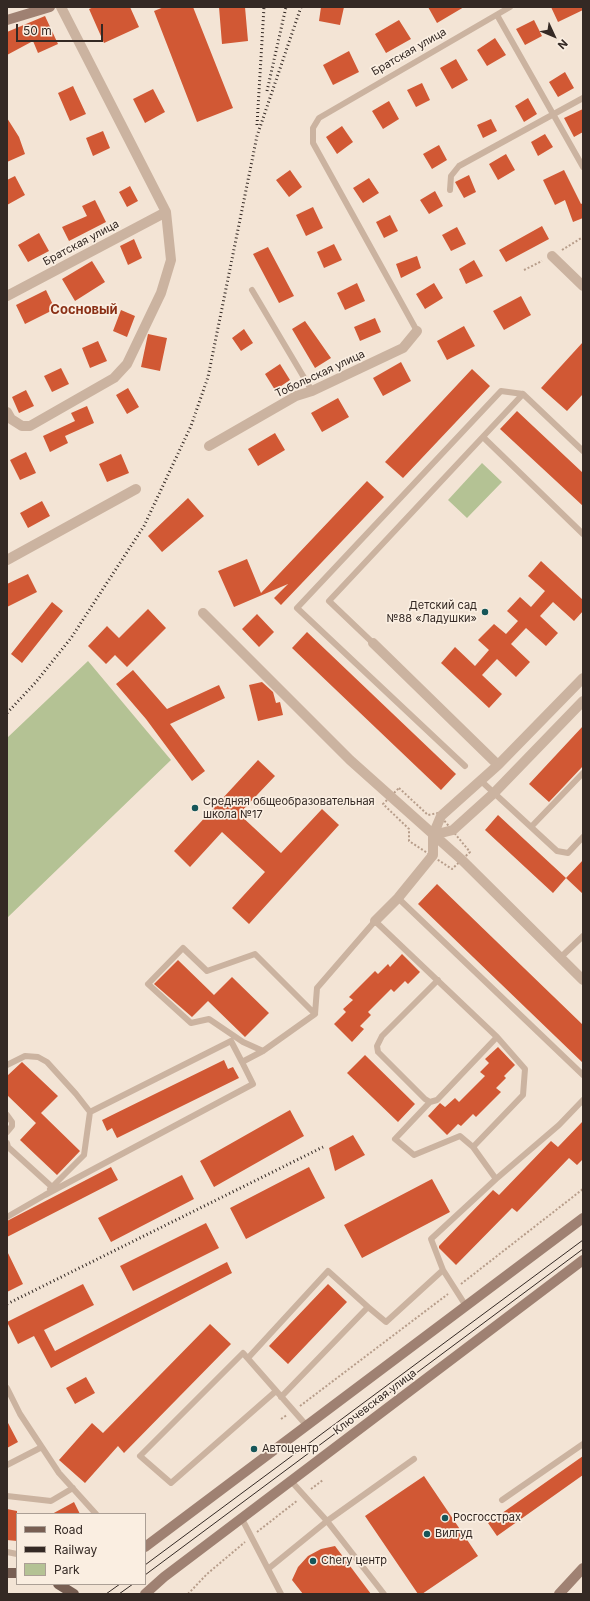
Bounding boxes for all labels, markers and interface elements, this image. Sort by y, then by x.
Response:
scale bar [18,16,105,42]
north arrow [534,16,574,56]
text: 50 m [23,23,52,38]
street label: Братская улица [369,25,449,79]
text: N [555,36,571,52]
street label: Братская улица [41,217,121,269]
district label: Сосновый [50,302,118,318]
street label: Тобольская улица [273,347,367,401]
place label: Детский сад №88 «Ладушки» [386,599,477,625]
marker: Детский сад №88 «Ладушки» [480,607,490,617]
place label: Средняя общеобразовательная школа №17 [203,795,375,821]
marker: Средняя общеобразовательная школа №17 [190,803,200,813]
street label: Ключевская улица [331,1366,419,1438]
place label: Автоцентр [262,1442,319,1456]
marker: Автоцентр [249,1444,259,1454]
place label: Росгосстрах [453,1511,521,1525]
legend [16,1513,146,1585]
marker: Росгосстрах [440,1513,450,1523]
text: Road [54,1522,83,1537]
place label: Вилгуд [435,1527,473,1541]
marker: Вилгуд [422,1529,432,1539]
text: Railway [54,1542,97,1557]
place label: Chery центр [321,1554,387,1568]
marker: Chery центр [308,1556,318,1566]
text: Park [54,1562,80,1577]

